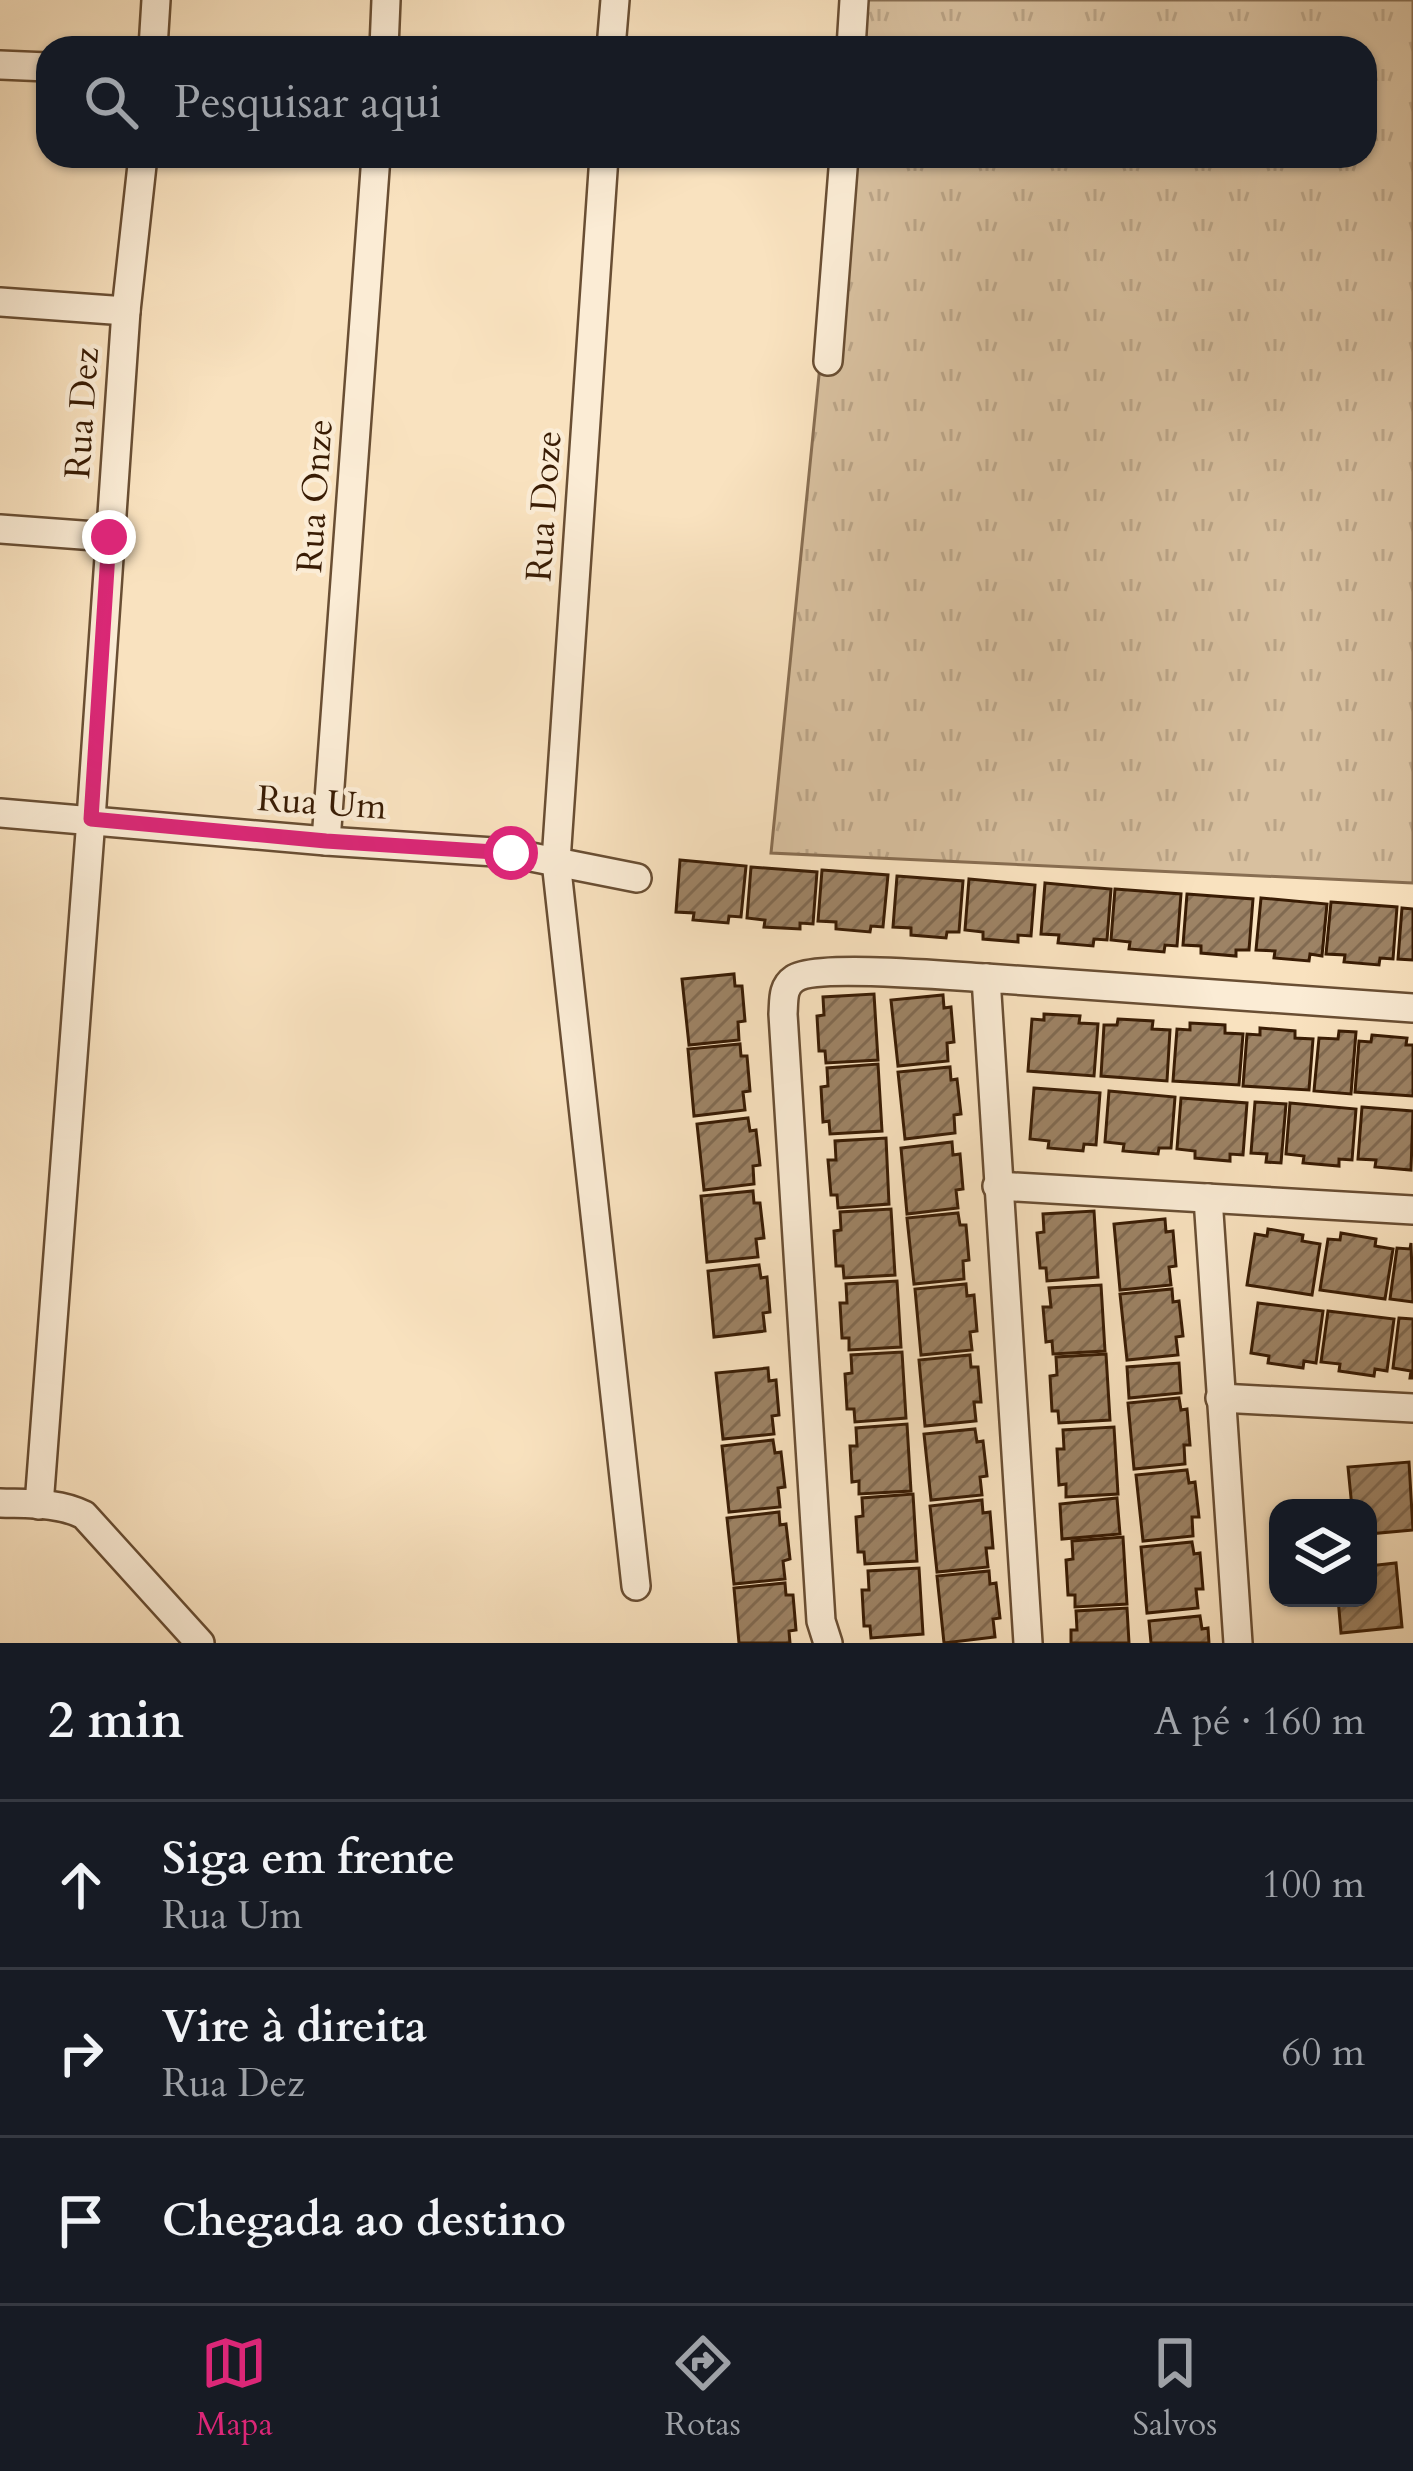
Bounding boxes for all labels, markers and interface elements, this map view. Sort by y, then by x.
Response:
search box [36,36,1377,168]
icon: search [78,69,144,135]
text: Pesquisar aqui [174,72,441,133]
street label: Rua Dez [53,346,111,480]
street label: Rua Onze [285,418,345,574]
street label: Rua Doze [514,429,574,583]
route end [82,510,136,564]
street label: Rua Um [256,774,389,832]
route start [484,826,538,880]
map controls [1269,1499,1377,1607]
button: layers [1269,1499,1377,1607]
text: 2 min [48,1686,184,1756]
text: A pé · 160 m [1154,1695,1365,1748]
text: Siga em frente [162,1828,455,1889]
icon: ahead [48,1852,114,1918]
text: 100 m [1262,1858,1365,1911]
text: Rua Um [162,1889,303,1942]
text: Vire à direita [162,1996,427,2057]
icon: right [48,2020,114,2086]
text: 60 m [1282,2026,1365,2079]
text: Rua Dez [162,2057,305,2110]
icon: arrive [48,2188,114,2254]
text: Chegada ao destino [162,2190,566,2251]
tab: Mapa [196,2330,273,2447]
tab: Rotas [664,2330,741,2447]
tab: Salvos [1132,2330,1217,2447]

